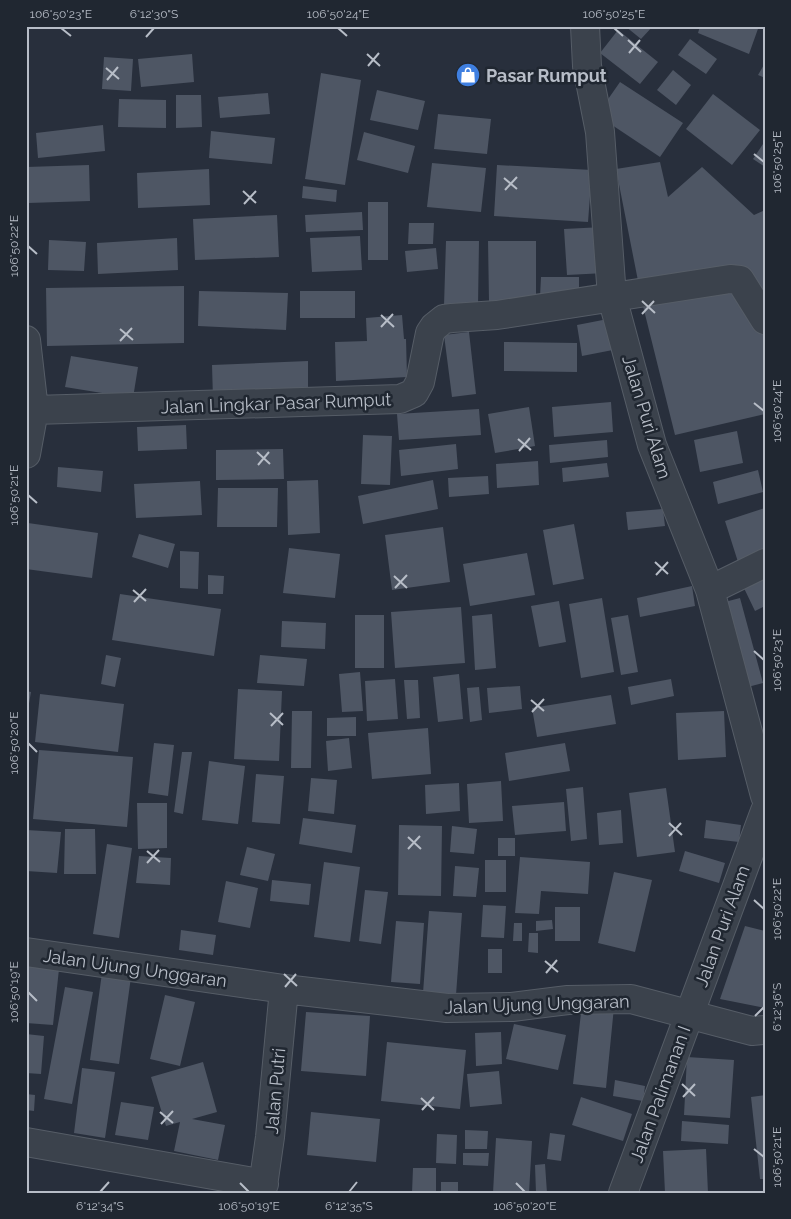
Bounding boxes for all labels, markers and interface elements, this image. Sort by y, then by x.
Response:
text: 106°50'23"E [30,7,92,21]
text: 6°12'30"S [130,7,178,21]
text: 106°50'24"E [307,7,369,21]
text: 106°50'25"E [583,7,645,21]
shop icon: Pasar Rumput [455,62,481,88]
place label: Pasar Rumput [486,65,607,86]
text: 106°50'25"E [770,131,784,193]
text: 106°50'22"E [7,215,21,277]
street label: Jalan Puri Alam [618,353,676,481]
text: 106°50'24"E [770,380,784,442]
street label: Jalan Lingkar Pasar Rumput [160,388,392,418]
text: 106°50'21"E [7,465,21,525]
text: 106°50'23"E [770,629,784,691]
text: 106°50'20"E [7,711,21,775]
street label: Jalan Puri Alam [690,862,754,990]
text: 106°50'22"E [770,878,784,940]
street label: Jalan Ujung Unggaran [42,945,228,991]
text: 106°50'19"E [7,961,21,1023]
text: 6°12'36"S [770,983,784,1031]
street label: Jalan Ujung Unggaran [444,990,630,1018]
street label: Jalan Palimanan I [625,1023,695,1165]
street label: Jalan Putri [261,1047,289,1135]
text: 106°50'21"E [770,1127,784,1187]
text: 6°12'34"S [76,1199,124,1213]
text: 106°50'19"E [218,1199,280,1213]
text: 6°12'35"S [325,1199,373,1213]
text: 106°50'20"E [493,1199,557,1213]

